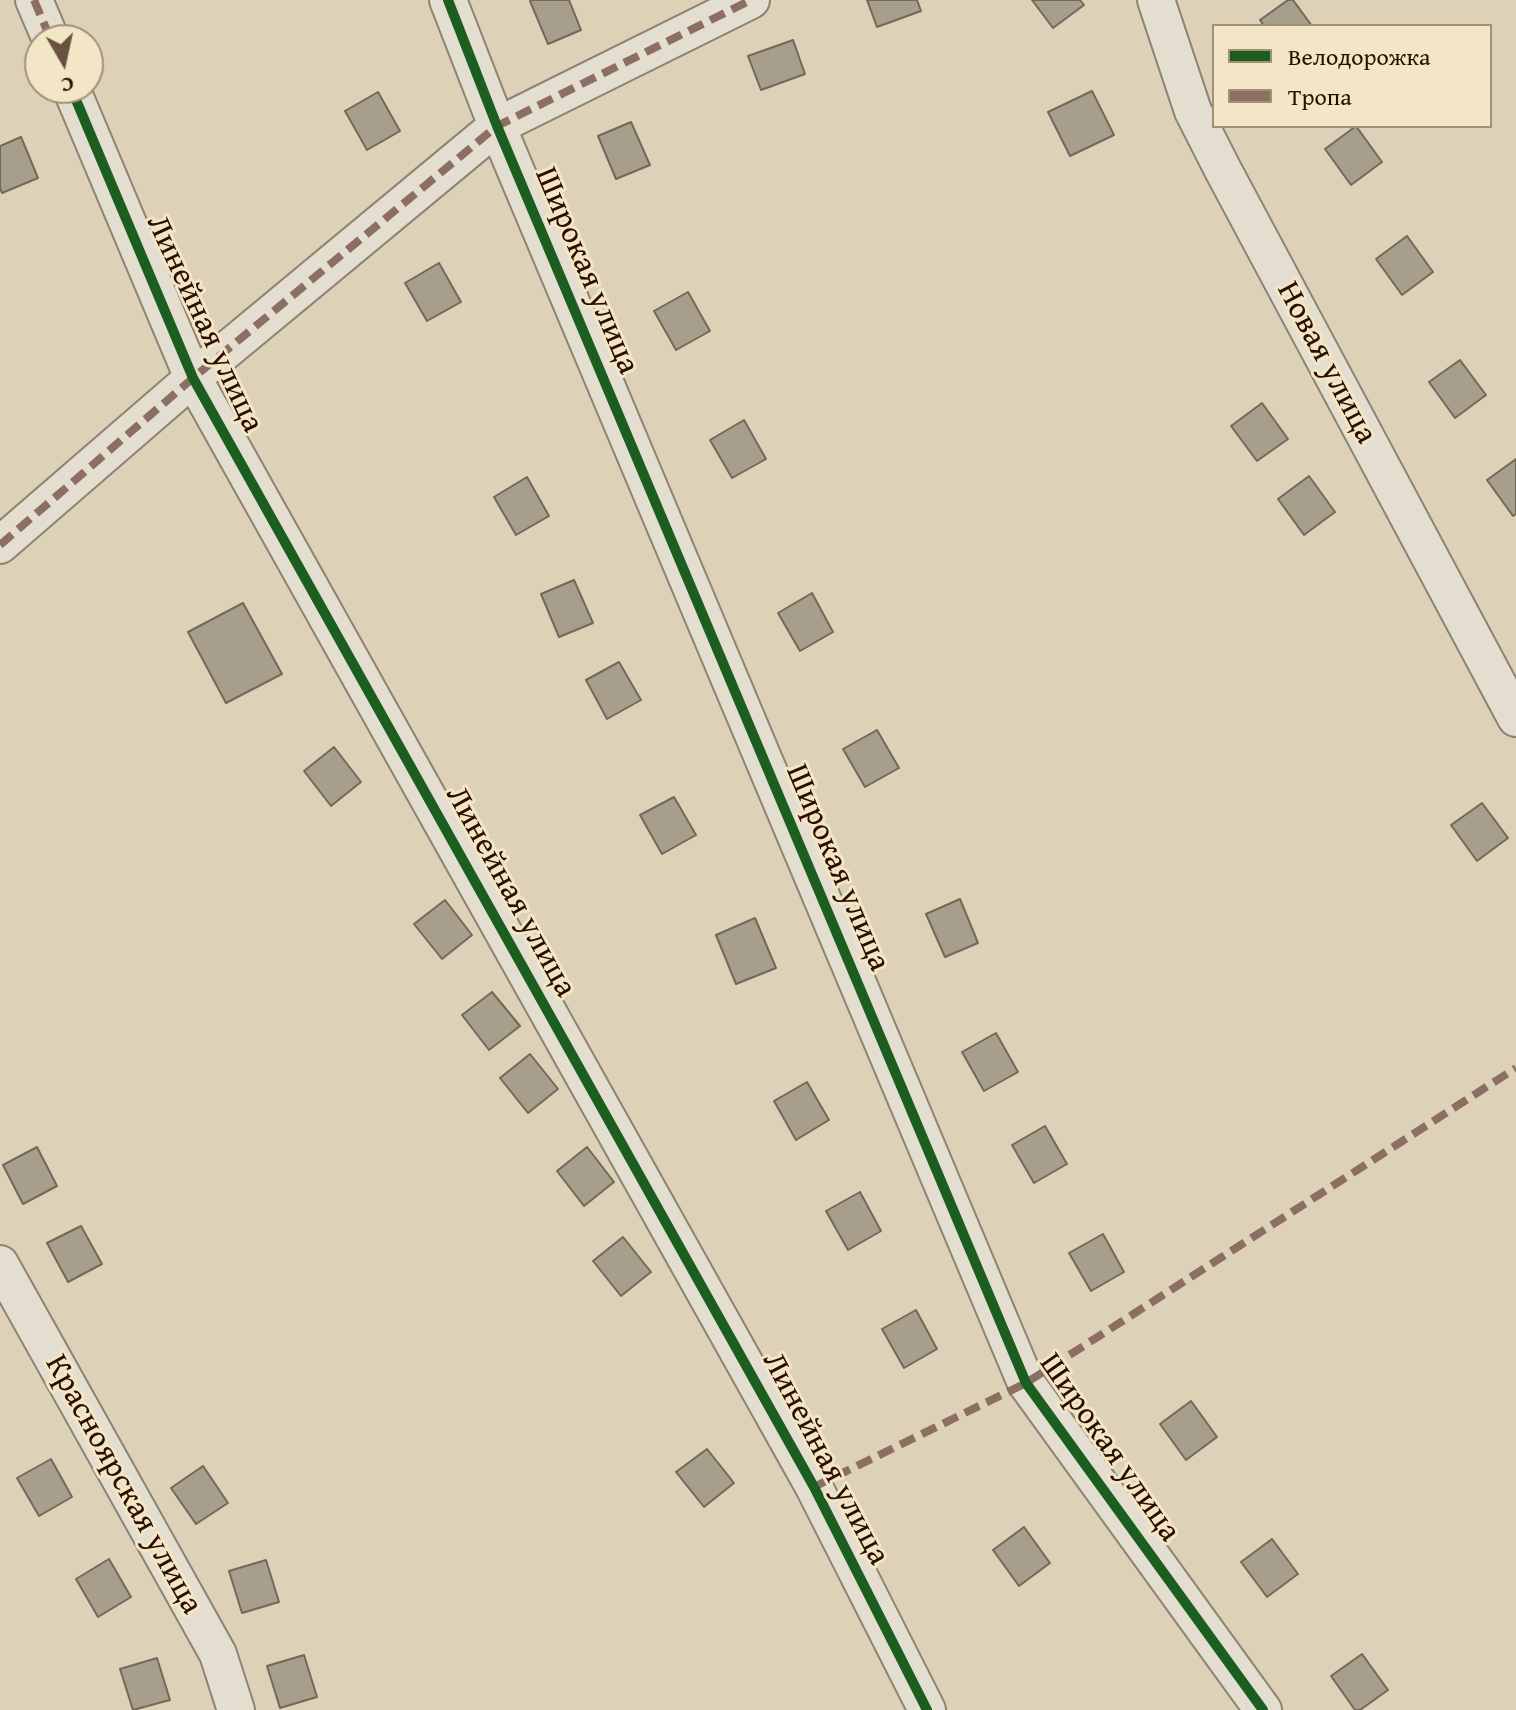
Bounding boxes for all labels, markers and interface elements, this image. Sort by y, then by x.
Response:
north arrow [24,24,104,104]
legend [1212,24,1492,128]
text: Велодорожка [1288,39,1430,74]
text: С [59,69,76,103]
text: Тропа [1288,79,1352,114]
street label: Широкая улица [525,162,647,380]
street label: Линейная улица [137,209,271,439]
street label: Новая улица [1267,275,1385,451]
street label: Широкая улица [776,759,898,977]
street label: Линейная улица [436,780,584,1004]
street label: Линейная улица [753,1346,897,1572]
street label: Широкая улица [1030,1346,1188,1550]
street label: Красноярская улица [36,1349,210,1621]

